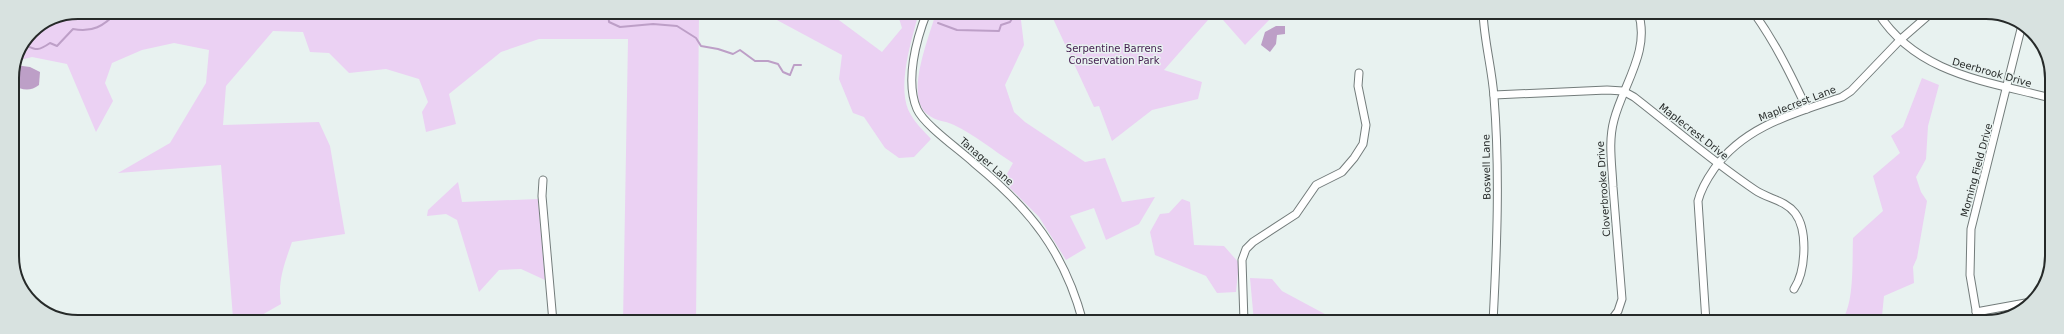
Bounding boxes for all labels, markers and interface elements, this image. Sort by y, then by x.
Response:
park label: Serpentine Barrens Conservation Park [1066,43,1162,66]
street label: Deerbrook Drive [1951,56,2033,89]
street label: Maplecrest Lane [1757,84,1837,123]
street label: Maplecrest Drive [1657,101,1730,162]
street label: Morning Field Drive [1959,122,1994,218]
street label: Boswell Lane [1480,134,1493,200]
street label: Tanager Lane [957,135,1016,188]
street label: Cloverbrooke Drive [1595,141,1612,237]

